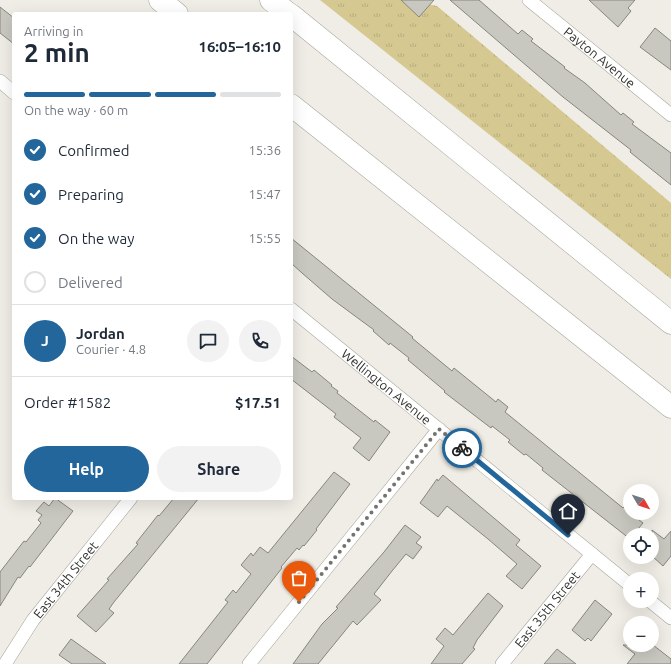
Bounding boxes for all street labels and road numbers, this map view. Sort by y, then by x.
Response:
street label: Payton Avenue [561,24,638,90]
street label: Wellington Avenue [339,346,434,427]
street label: East 34th Street [30,538,100,621]
street label: East 35th Street [512,568,582,650]

